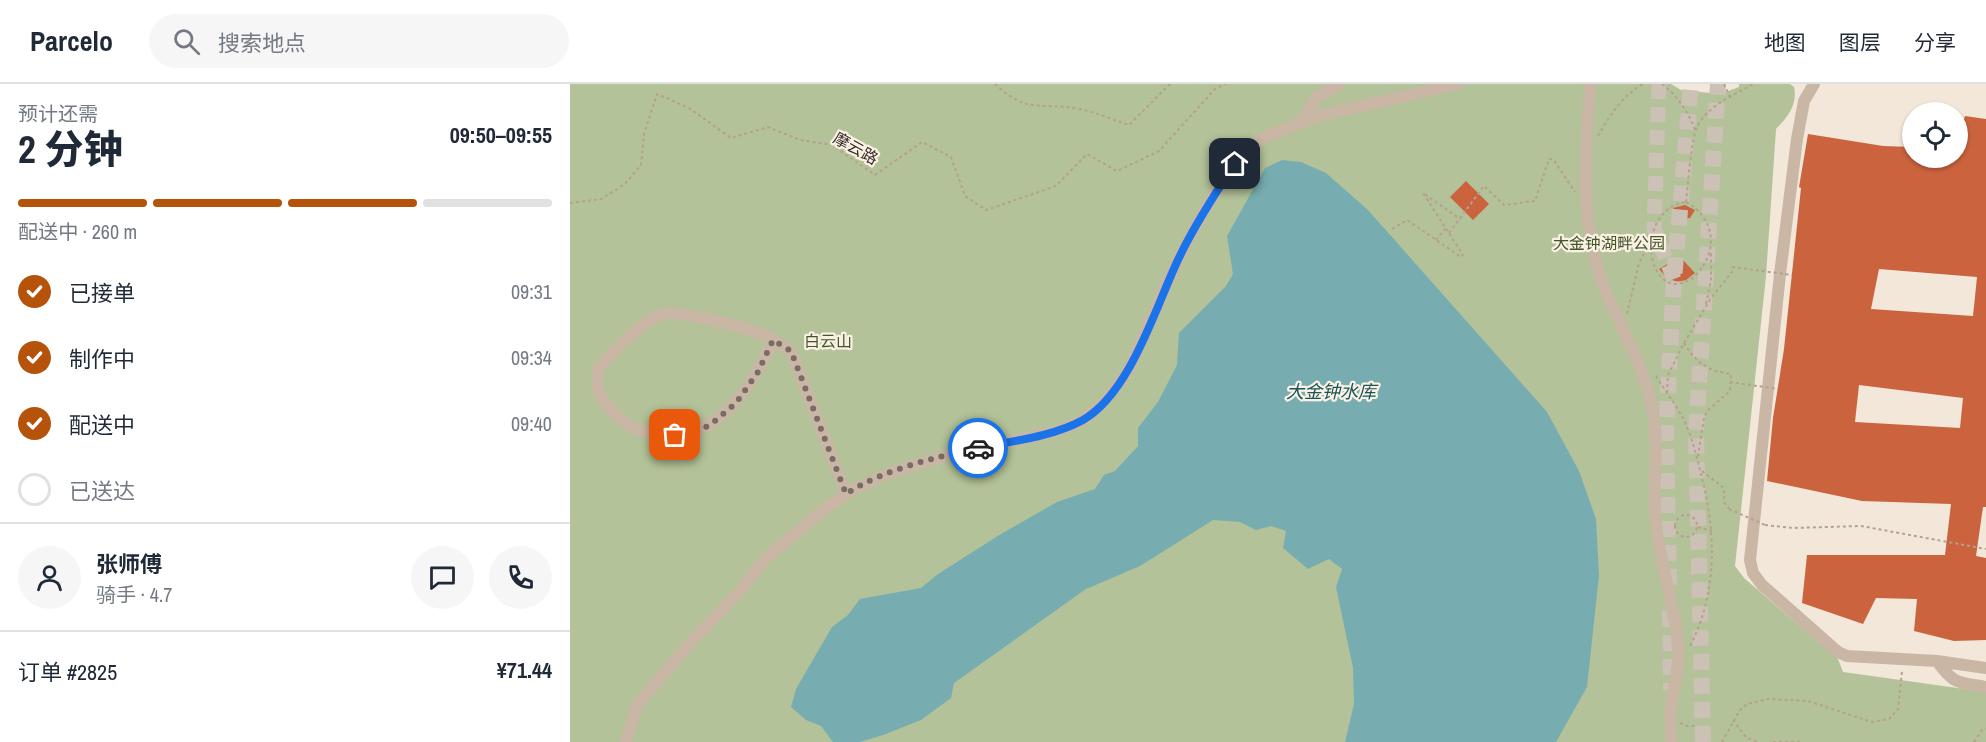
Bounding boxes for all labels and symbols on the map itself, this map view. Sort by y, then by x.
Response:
street label: 摩云路 [830,127,882,169]
pin [1209,138,1260,189]
park label: 大金钟湖畔公园 [1553,232,1665,254]
park label: 白云山 [804,330,852,352]
water label: 大金钟水库 [1286,379,1379,404]
pin [649,409,700,460]
courier [948,418,1008,478]

